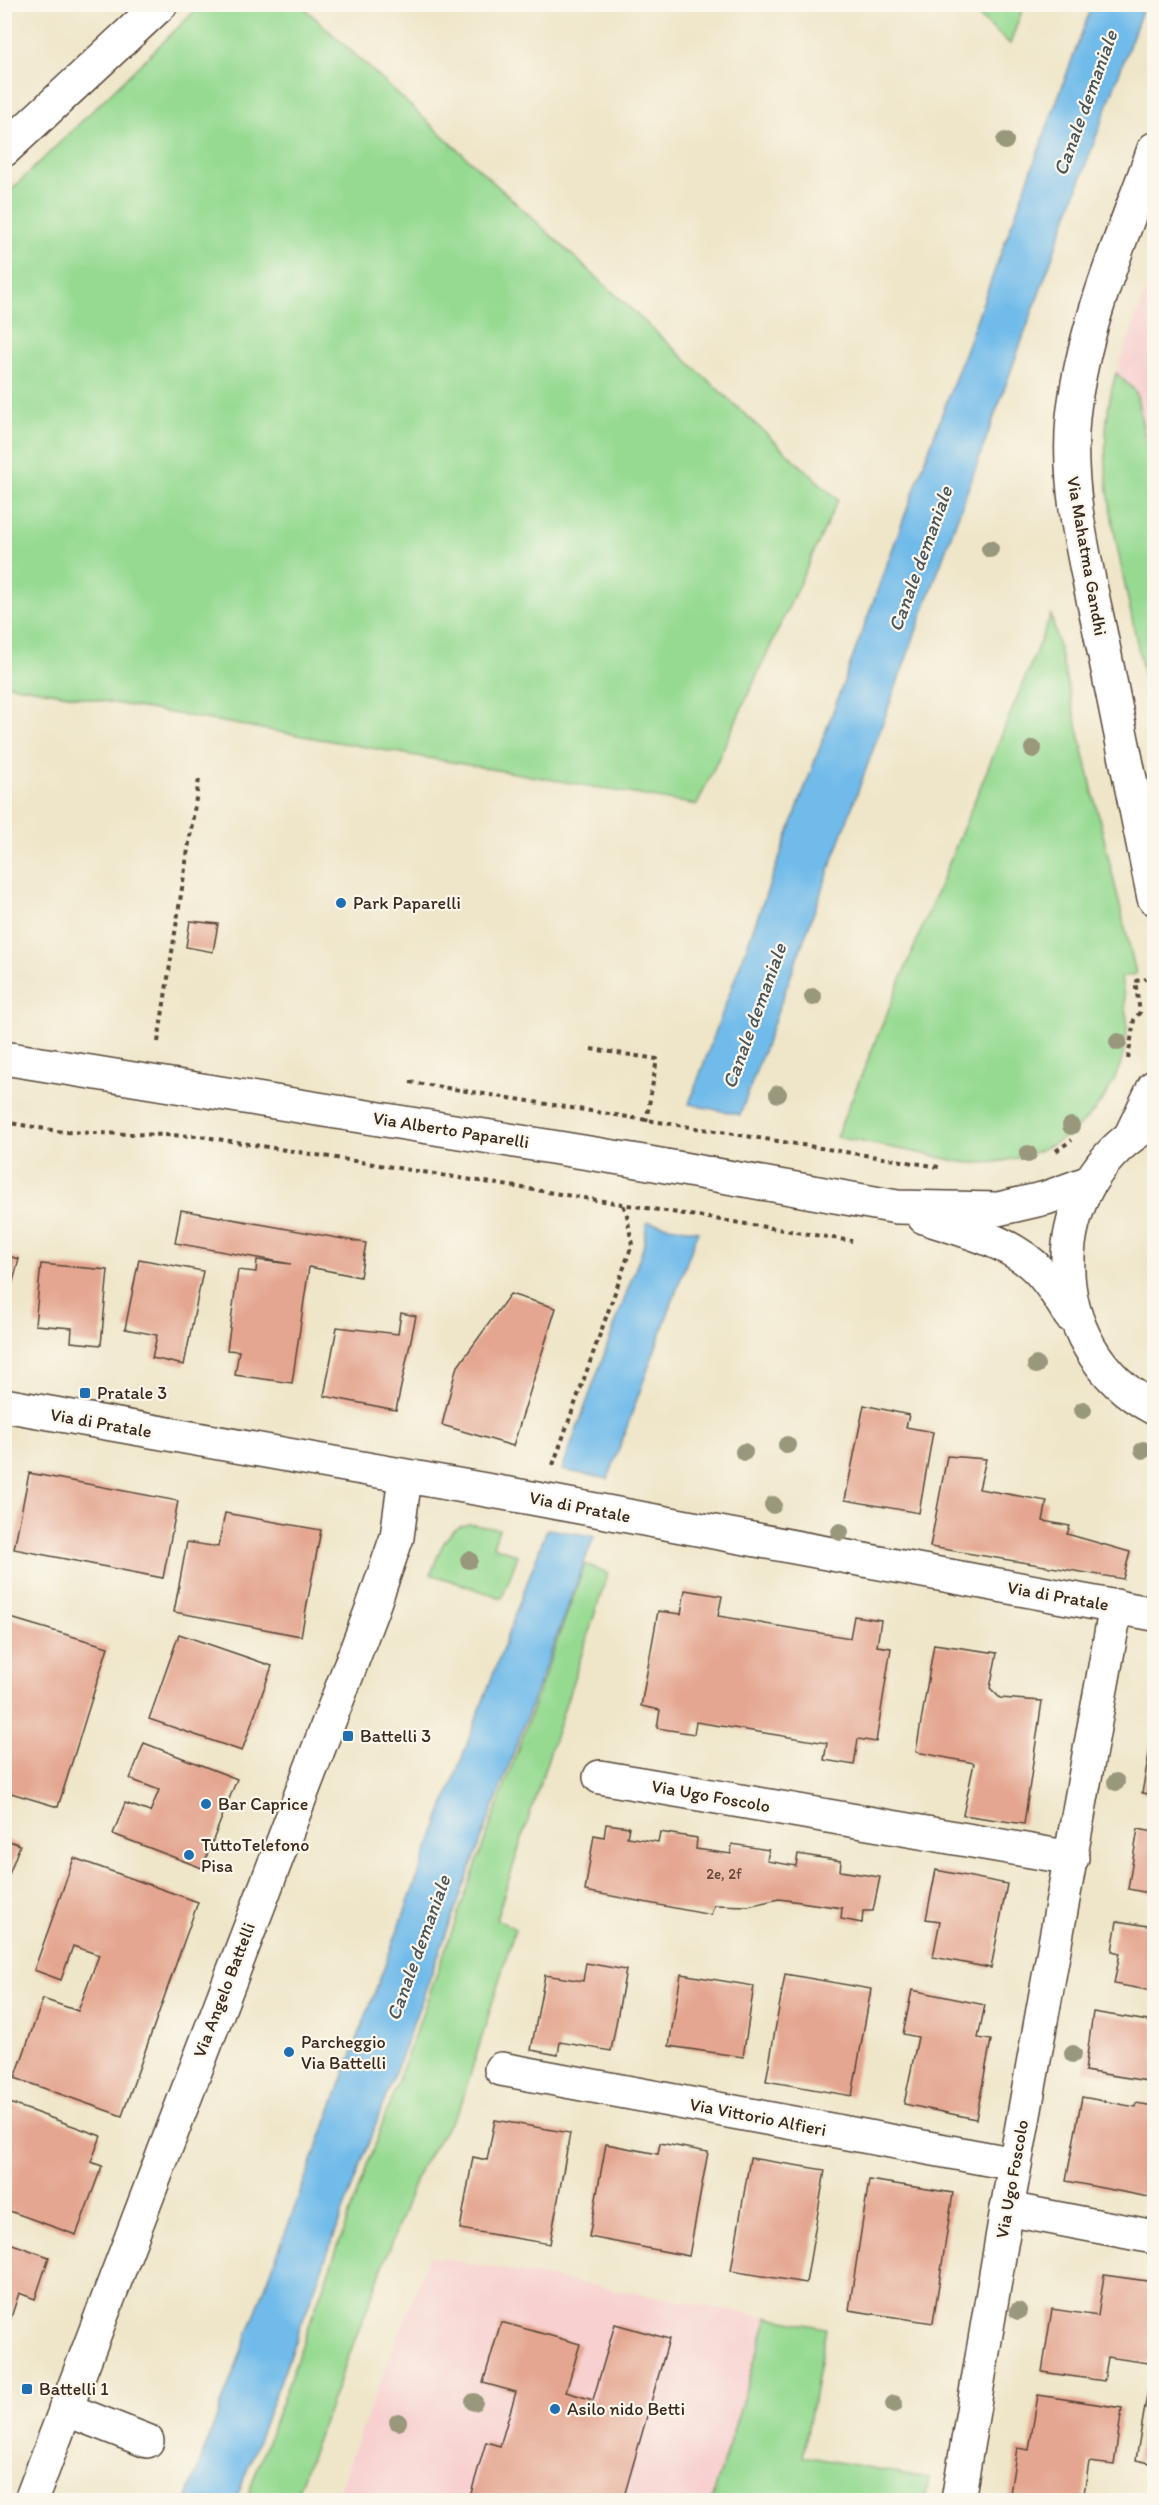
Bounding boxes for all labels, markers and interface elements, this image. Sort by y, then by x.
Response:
water label: Canale demaniale [1048,26,1123,179]
street label: Via Mahatma Gandhi [1062,475,1112,637]
water label: Canale demaniale [883,482,958,635]
place label: Park Paparelli [353,892,461,914]
marker: Park Paparelli [334,896,348,910]
water label: Canale demaniale [717,939,792,1092]
street label: Via Alberto Paparelli [371,1107,531,1153]
place label: Pratale 3 [97,1382,167,1404]
marker: Pratale 3 [78,1386,92,1400]
street label: Via di Pratale [49,1403,153,1443]
street label: Via di Pratale [528,1486,632,1528]
street label: Via di Pratale [1006,1576,1110,1616]
place label: Battelli 3 [360,1725,431,1747]
marker: Battelli 3 [341,1729,355,1743]
street label: Via Ugo Foscolo [650,1775,772,1817]
place label: Bar Caprice [218,1793,308,1815]
marker: Bar Caprice [199,1797,213,1811]
place label: TuttoTelefono Pisa [201,1834,309,1877]
marker: TuttoTelefono Pisa [182,1848,196,1862]
house number: 2e, 2f [706,1865,742,1883]
water label: Canale demaniale [381,1871,456,2024]
street label: Via Angelo Battelli [188,1919,260,2061]
place label: Parcheggio Via Battelli [301,2031,386,2074]
marker: Parcheggio Via Battelli [282,2045,296,2059]
street label: Via Vittorio Alfieri [688,2093,828,2141]
street label: Via Ugo Foscolo [991,2118,1033,2240]
place label: Battelli 1 [39,2378,109,2400]
marker: Battelli 1 [20,2382,34,2396]
place label: Asilo nido Betti [567,2398,685,2420]
marker: Asilo nido Betti [548,2402,562,2416]

